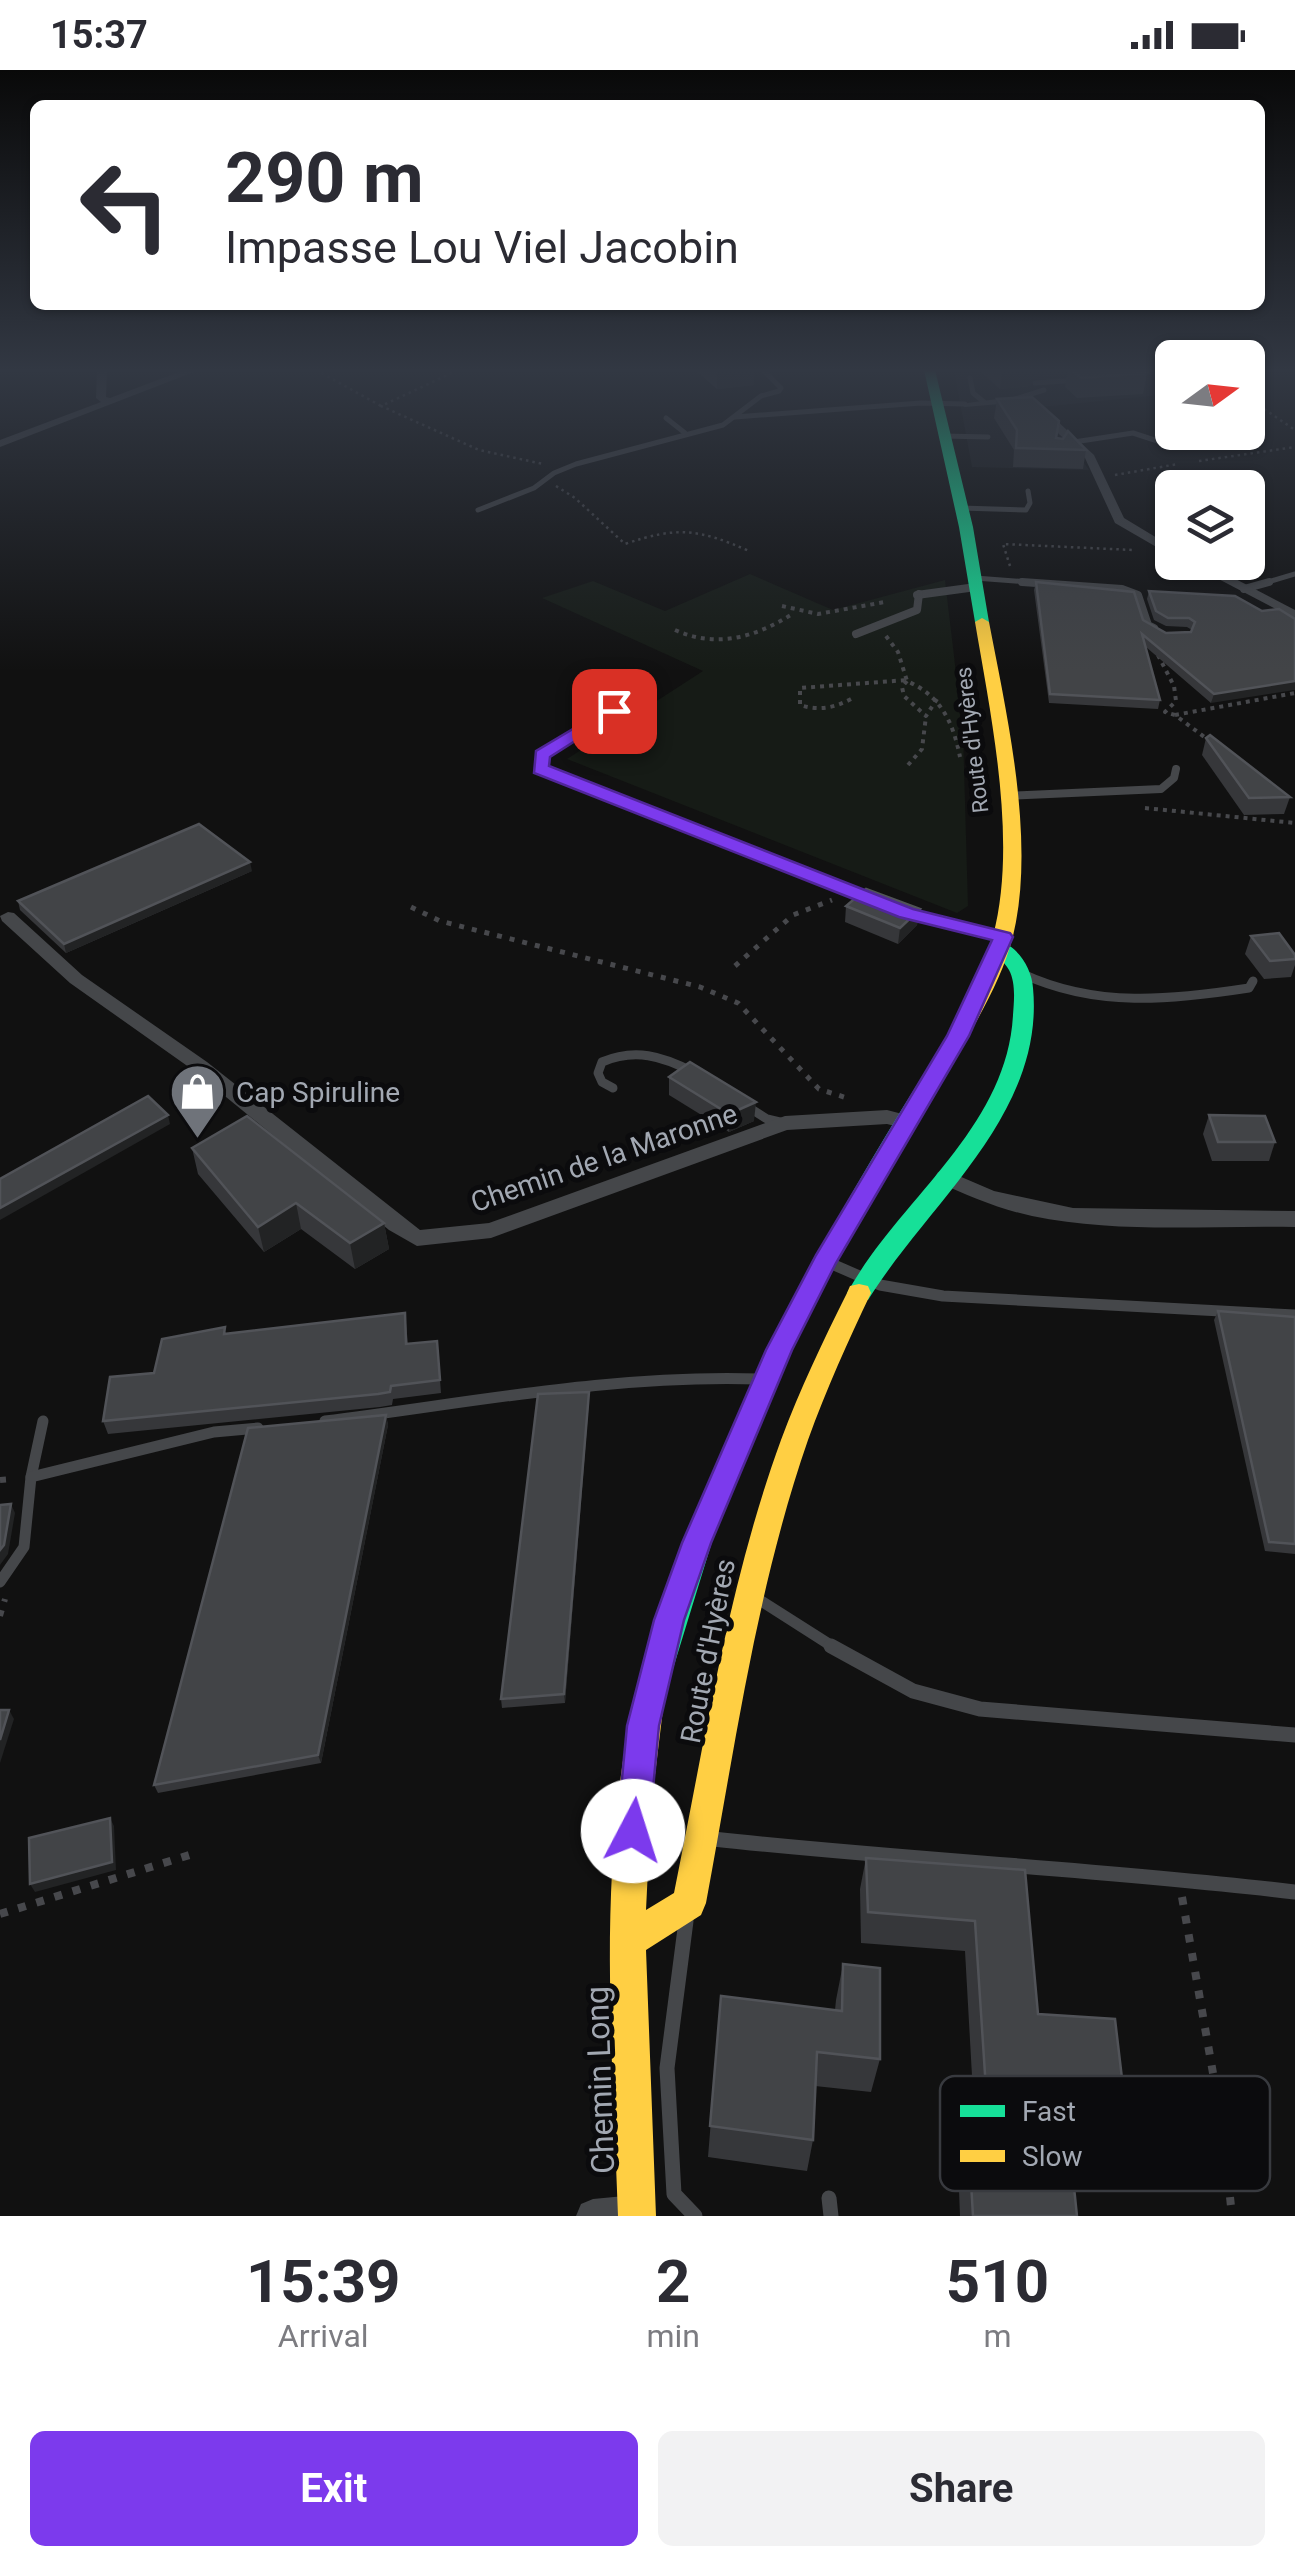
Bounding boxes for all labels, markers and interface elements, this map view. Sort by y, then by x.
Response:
text: 15:37 [50,13,148,57]
text: 290 m [225,137,424,219]
icon: left [60,140,190,270]
text: Impasse Lou Viel Jacobin [225,221,739,274]
north arrow [1155,340,1265,450]
map controls [1155,340,1265,580]
button: layers [1155,470,1265,580]
street label: Route d'Hyères [951,666,993,814]
pin [572,669,657,754]
icon: arrive [587,684,642,739]
shop icon: Cap Spiruline [167,1062,227,1141]
place label: Cap Spiruline [236,1076,400,1109]
street label: Chemin de la Maronne [467,1097,741,1219]
street label: Route d'Hyères [674,1556,742,1746]
position arrow [581,1779,685,1883]
street label: Chemin Long [578,1985,622,2175]
legend [940,2076,1270,2191]
text: Fast [1022,2095,1076,2128]
text: Slow [1022,2140,1082,2173]
text: 15:39 [246,2246,401,2317]
text: 2 [656,2246,690,2317]
text: 510 [946,2246,1049,2317]
text: Arrival [278,2317,369,2355]
text: min [646,2317,700,2355]
text: m [983,2317,1011,2355]
button: Exit [30,2431,638,2546]
button: Share [658,2431,1265,2546]

